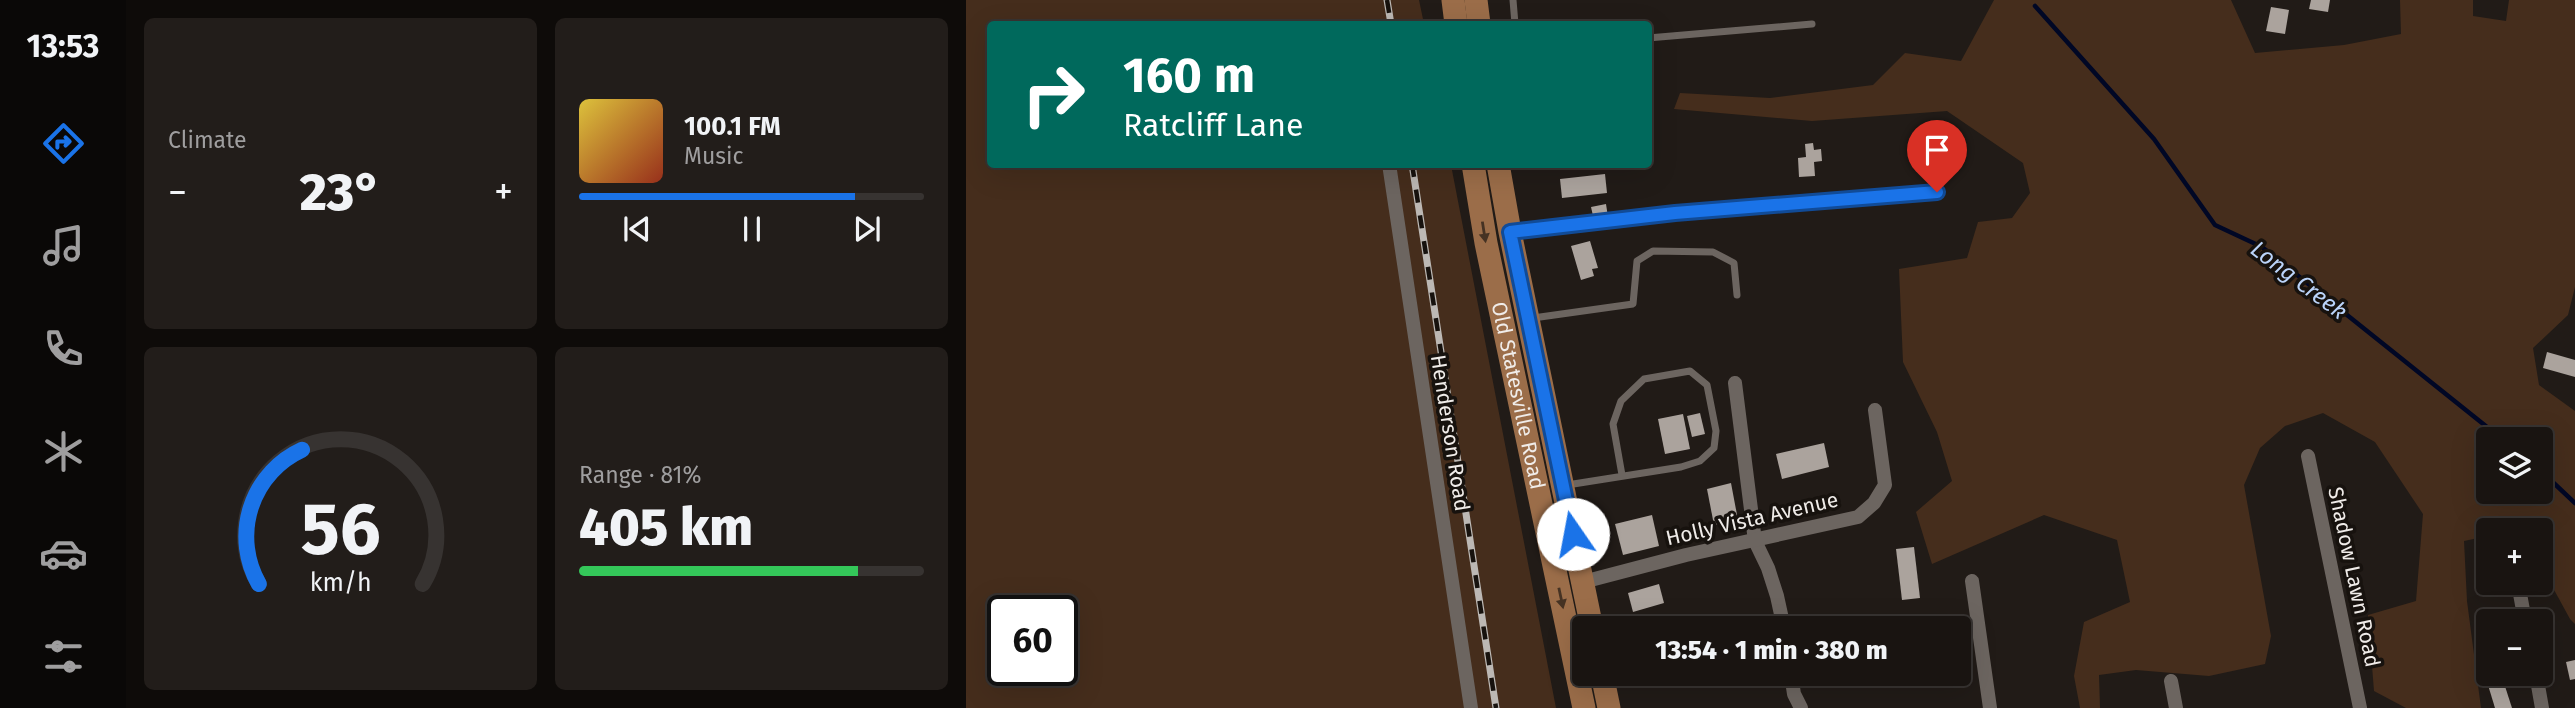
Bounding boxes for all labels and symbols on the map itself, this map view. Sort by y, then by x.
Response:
pin [1907,120,1967,192]
one-way arrow [1479,221,1490,243]
water label: Long Creek [2245,235,2353,325]
street label: Old Statesville Road [1486,299,1551,492]
street label: Henderson Road [1425,353,1475,513]
street label: Shadow Lawn Road [2322,485,2386,669]
street label: Holly Vista Avenue [1663,487,1841,551]
position arrow [1536,497,1610,571]
one-way arrow [1555,588,1566,610]
speed limit sign: 60 [987,595,1078,686]

